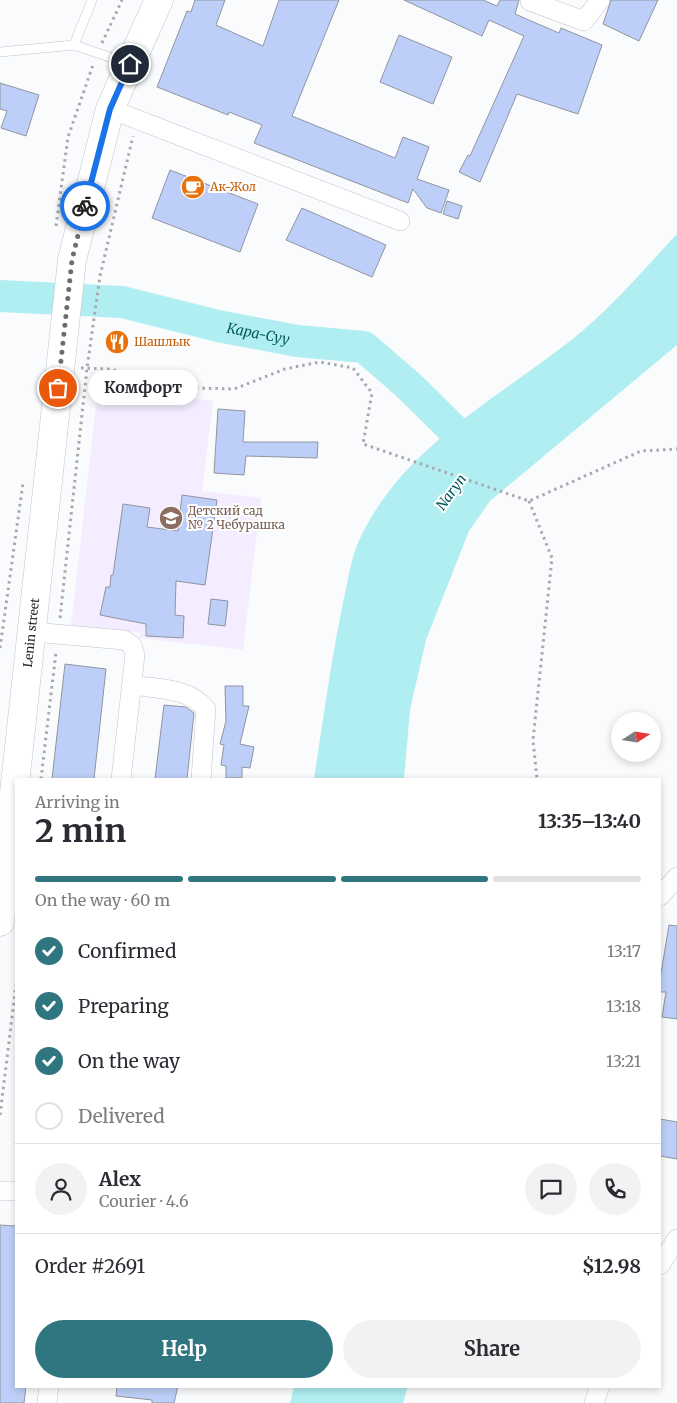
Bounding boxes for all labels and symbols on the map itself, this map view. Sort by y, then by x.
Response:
pin [109,43,151,85]
cafe icon: Ак-Жол [180,174,206,200]
place label: Ак-Жол [209,179,256,194]
courier [60,181,110,231]
water label: Кара-Суу [225,319,291,348]
restaurant icon: Шашлык [104,329,130,355]
place label: Шашлык [134,334,191,349]
pin [37,367,79,409]
callout: Комфорт [88,370,198,406]
water label: Naryn [432,470,470,514]
place label: Детский сад № 2 Чебурашка [188,503,286,532]
school or university icon: Детский сад № 2 Чебурашка [158,505,184,531]
street label: Lenin street [20,597,42,668]
north arrow [611,712,661,762]

